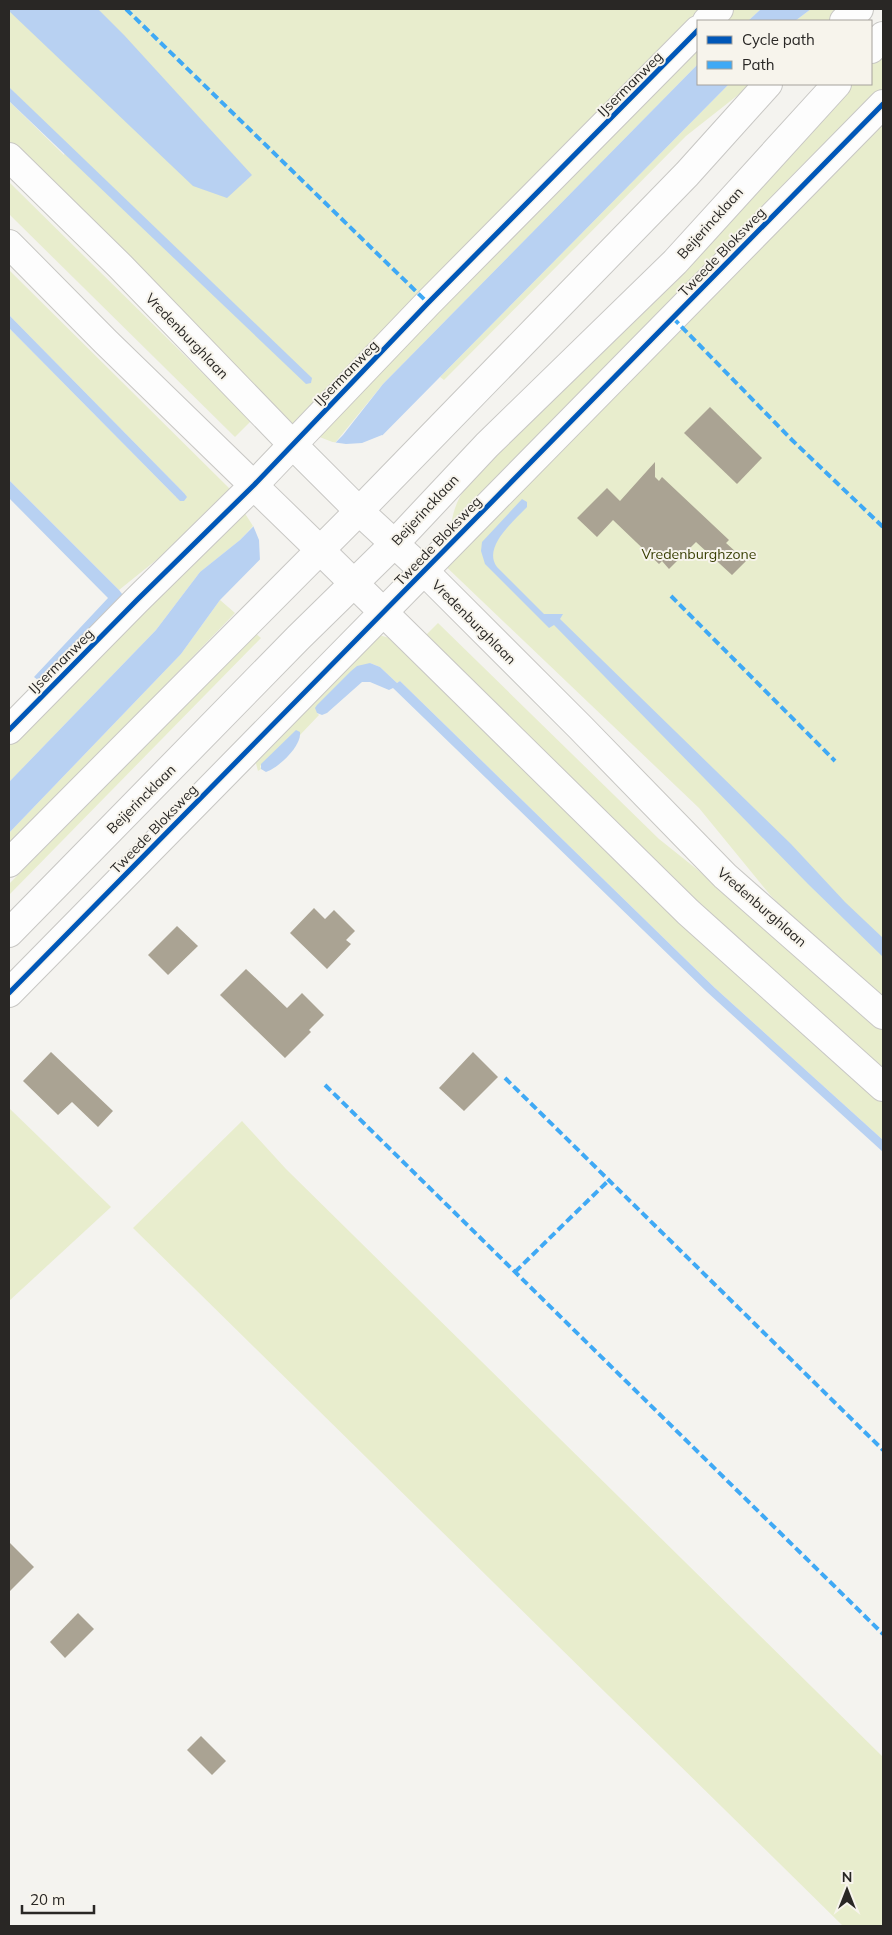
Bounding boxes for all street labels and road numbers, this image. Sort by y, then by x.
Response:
street label: IJsermanweg [594,48,666,120]
street label: Beijerincklaan [673,183,747,263]
street label: Tweede Bloksweg [675,204,769,300]
street label: Vredenburghlaan [142,289,232,383]
street label: IJsermanweg [310,336,382,410]
street label: Beijerincklaan [388,471,462,549]
street label: Tweede Bloksweg [391,493,485,589]
street label: Vredenburghlaan [428,576,520,668]
street label: IJsermanweg [25,625,97,697]
street label: Beijerincklaan [103,761,179,837]
street label: Tweede Bloksweg [107,781,201,877]
street label: Vredenburghlaan [714,863,810,951]

